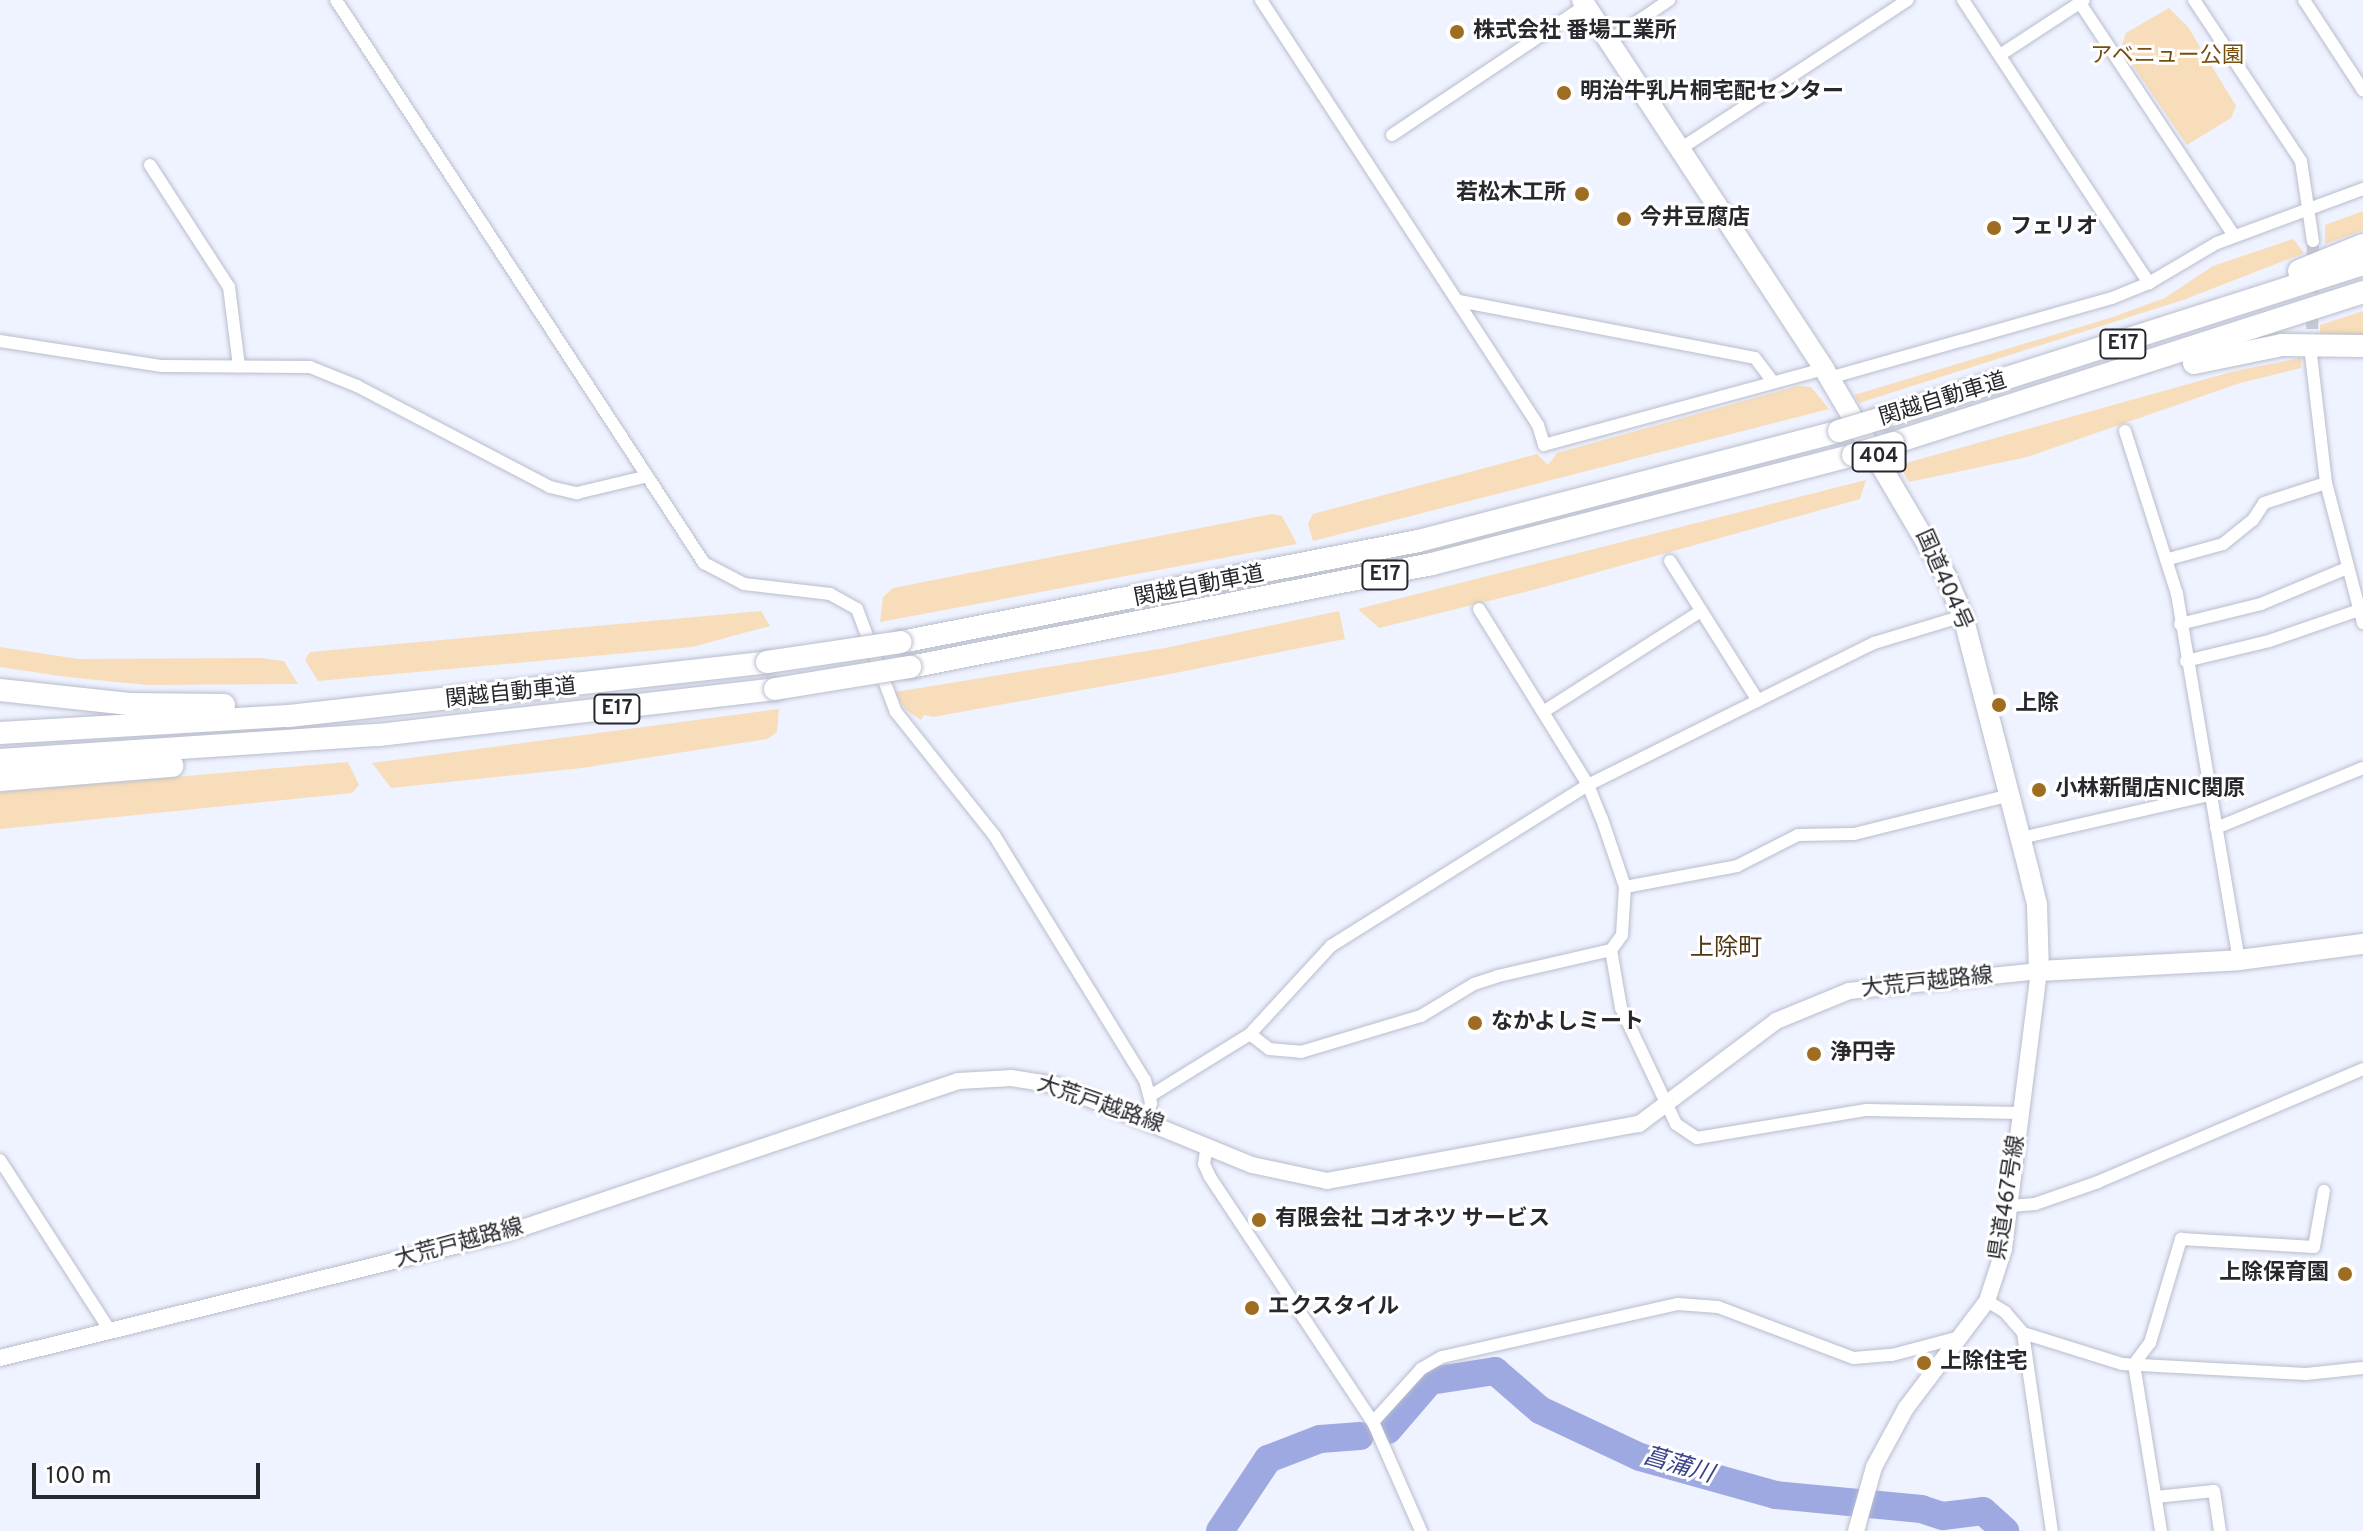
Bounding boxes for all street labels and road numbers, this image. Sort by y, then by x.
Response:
road number: E17 [2099,328,2147,360]
street label: 関越自動車道 [1876,368,2010,432]
road number: 404 [1851,441,1907,473]
street label: 国道404号 [1909,526,1977,634]
road number: E17 [1361,559,1409,591]
street label: 関越自動車道 [1132,561,1266,613]
street label: 関越自動車道 [444,674,578,714]
road number: E17 [593,693,641,725]
street label: 大荒戸越路線 [1860,963,1994,1003]
street label: 大荒戸越路線 [1033,1071,1167,1139]
street label: 県道467号線 [1985,1134,2031,1262]
street label: 大荒戸越路線 [392,1214,526,1274]

